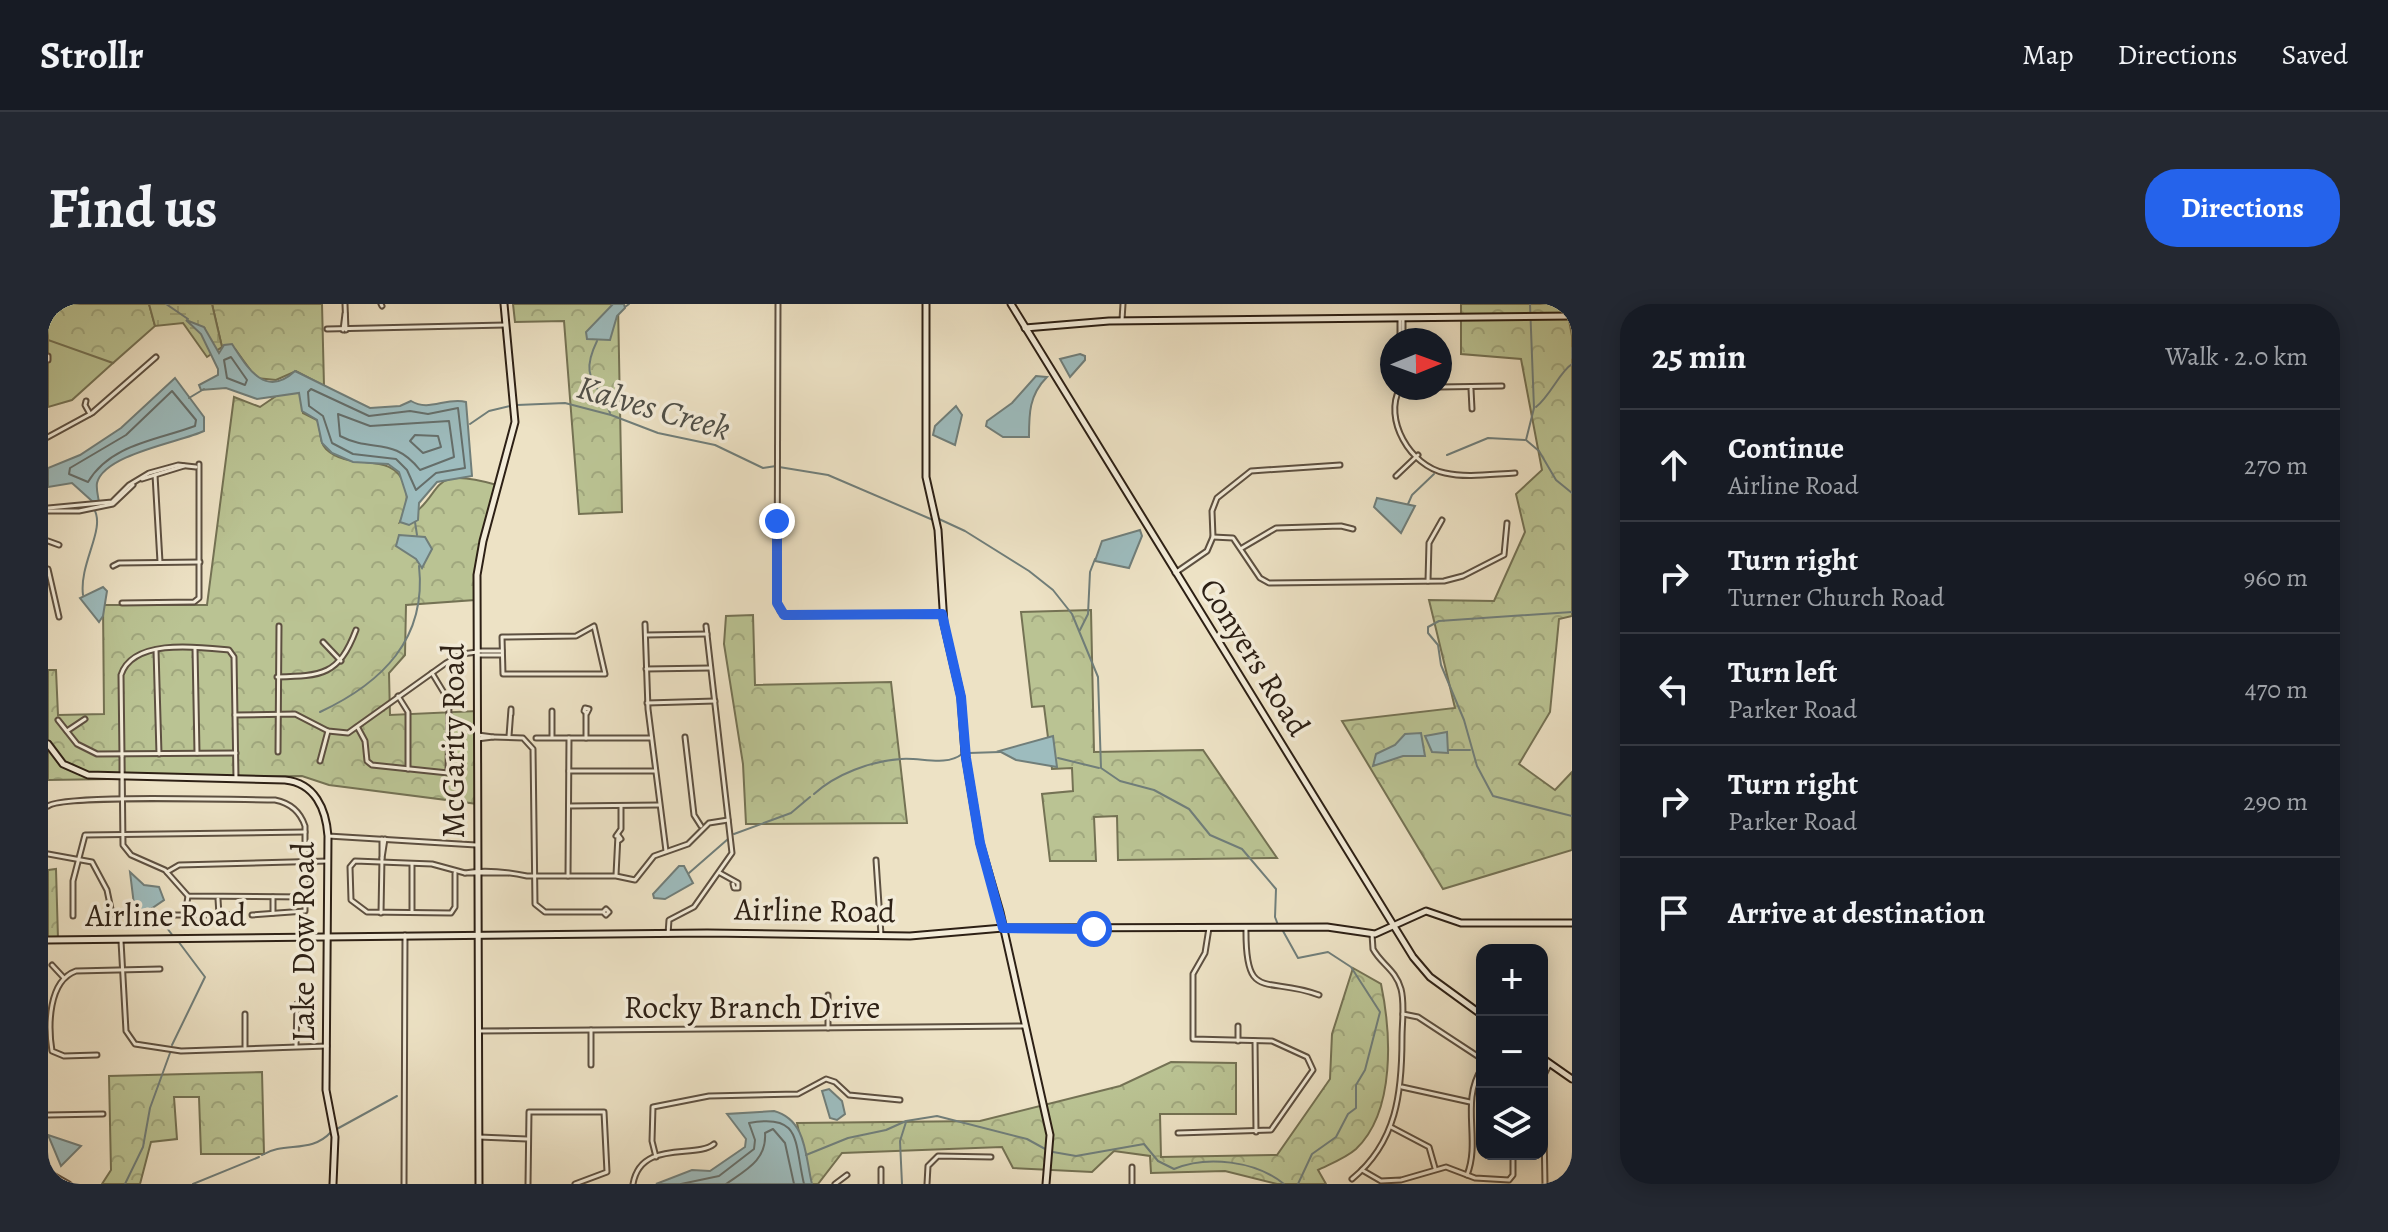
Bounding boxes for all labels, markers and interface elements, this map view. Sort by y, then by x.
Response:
text: Strollr [40,29,144,81]
text: Map [2022,36,2073,74]
text: Directions [2117,36,2238,74]
text: Saved [2282,36,2348,74]
button: Directions [2145,169,2340,247]
text: Find us [48,170,218,246]
north arrow [1380,328,1452,400]
text: 25 min [1652,333,1746,380]
text: Walk · 2.0 km [2165,339,2308,374]
water label: Kalves Creek [572,363,736,452]
text: Continue [1728,428,1844,468]
icon: ahead [1652,443,1696,487]
text: 270 m [2244,448,2308,483]
text: Airline Road [1728,468,1859,503]
route end [759,503,795,539]
text: Turn right [1728,540,1858,580]
icon: right [1652,555,1696,599]
text: 960 m [2244,560,2308,595]
street label: Conyers Road [1189,570,1321,745]
text: Turner Church Road [1728,580,1945,615]
street label: McGarity Road [431,643,475,839]
text: Turn left [1728,652,1837,692]
icon: left [1652,667,1696,711]
text: 470 m [2245,672,2308,707]
text: Parker Road [1728,692,1857,727]
text: Turn right [1728,764,1858,804]
icon: right [1652,779,1696,823]
text: 290 m [2243,784,2308,819]
text: Parker Road [1728,804,1857,839]
street label: Lake Dow Road [281,841,325,1042]
street label: Airline Road [733,887,897,933]
icon: arrive [1652,891,1696,935]
street label: Airline Road [85,893,247,937]
text: Arrive at destination [1728,893,1985,933]
route start [1076,911,1112,947]
map controls [1476,944,1548,1160]
button: + [1476,944,1548,1016]
street label: Rocky Branch Drive [624,985,880,1029]
button: − [1476,1016,1548,1088]
button: layers [1476,1088,1548,1160]

